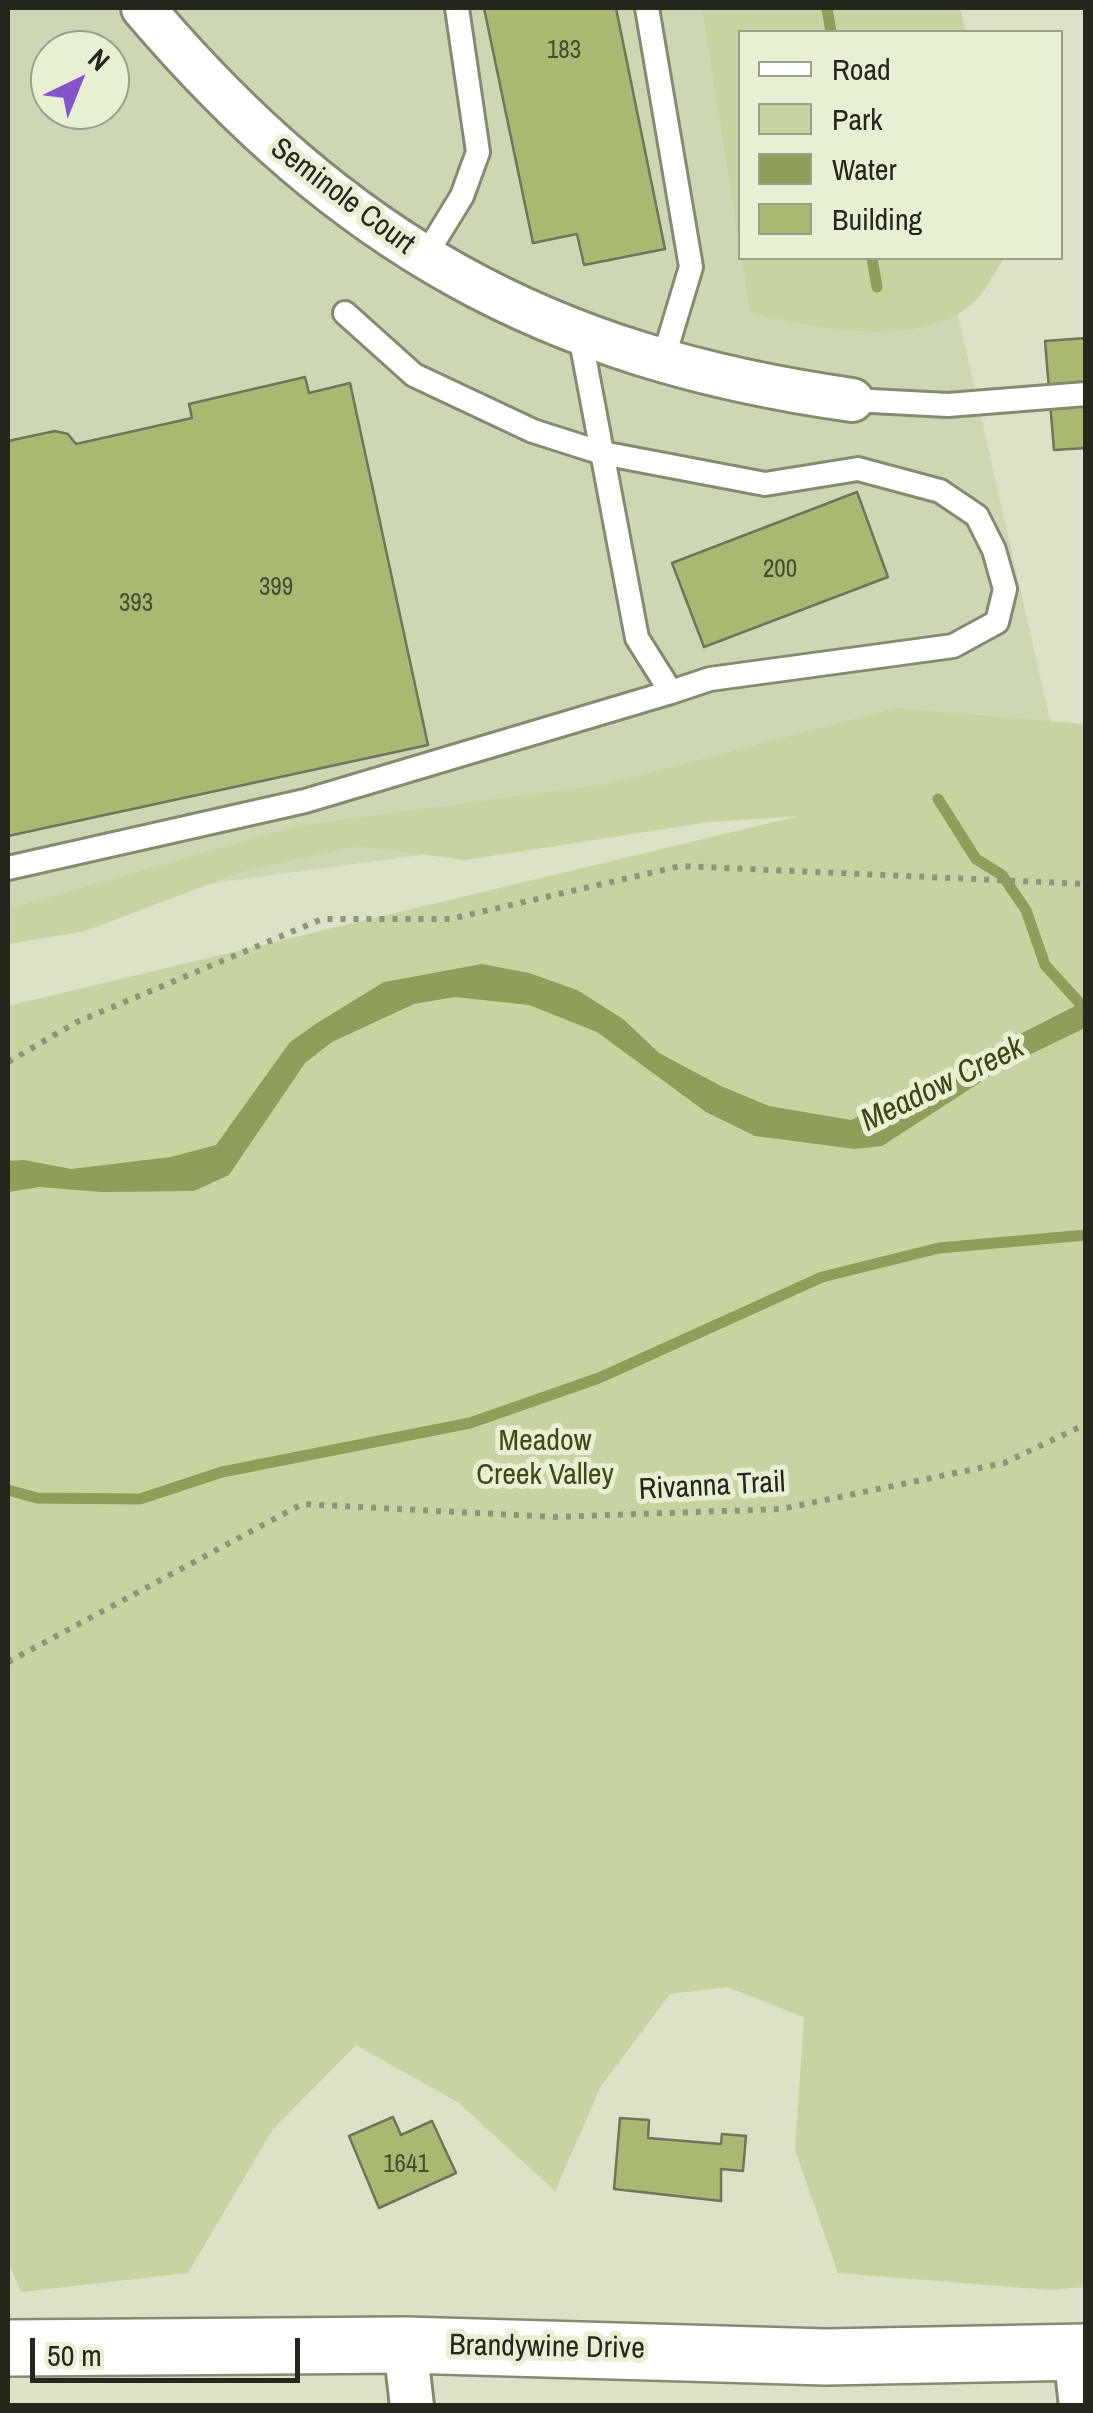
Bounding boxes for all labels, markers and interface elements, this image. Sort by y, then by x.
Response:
north arrow [30,30,130,130]
legend [738,30,1063,260]
house number: 183 [547,36,581,66]
text: N [80,40,118,79]
text: Road [832,49,891,89]
text: Park [832,99,883,139]
street label: Seminole Court [263,131,421,263]
text: Water [832,149,897,189]
text: Building [832,199,922,239]
house number: 200 [763,555,797,585]
house number: 399 [259,573,293,603]
house number: 393 [119,589,153,619]
water label: Meadow Creek [855,1029,1031,1141]
park label: Meadow Creek Valley [476,1424,614,1494]
street label: Rivanna Trail [638,1465,786,1509]
house number: 1641 [383,2150,429,2180]
scale bar [35,2318,305,2380]
street label: Brandywine Drive [449,2328,645,2368]
text: 50 m [47,2335,102,2375]

